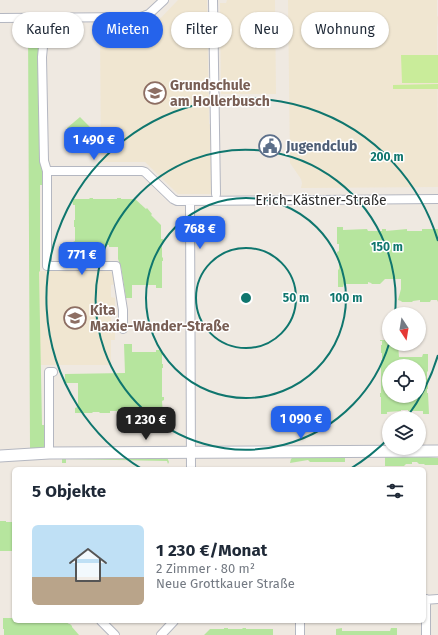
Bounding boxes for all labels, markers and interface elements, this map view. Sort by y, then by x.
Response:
chip: Kaufen [12,12,84,48]
chip: Mieten [92,12,163,48]
chip: Filter [171,12,232,48]
chip: Neu [240,12,293,48]
chip: Wohnung [301,12,389,48]
place label: Grundschule am Hollerbusch [170,77,270,110]
school or university icon: Grundschule am Hollerbusch [142,80,168,106]
pin: 1 490 € [57,127,131,161]
text: 1 490 € [73,132,115,147]
public building icon: Jugendclub [257,133,283,159]
place label: Jugendclub [285,138,357,155]
text: 200 m [370,150,404,164]
street label: Erich-Kästner-Straße [255,192,387,209]
pin: 768 € [172,216,228,250]
text: 768 € [184,221,216,236]
text: 150 m [371,240,403,254]
pin: 771 € [54,242,110,276]
text: 771 € [68,247,96,262]
centre of rings [239,291,253,305]
text: 50 m [283,291,309,305]
text: 100 m [330,291,362,305]
place label: Kita Maxie-Wander-Straße [90,302,230,335]
school or university icon: Kita Maxie-Wander-Straße [62,305,88,331]
north arrow [382,307,426,351]
map controls [382,307,426,455]
button: locate [382,359,426,403]
pin: 1 090 € [264,406,338,440]
pin: 1 230 € [109,407,183,441]
text: 1 090 € [280,411,322,426]
button: layers [382,411,426,455]
text: 1 230 € [126,412,166,427]
icon: filters [384,480,406,502]
text: 5 Objekte [32,481,106,502]
text: 1 230 €/Monat [156,540,267,561]
icon: home [64,541,112,589]
text: 2 Zimmer · 80 m² [156,561,255,576]
text: Neue Grottkauer Straße [156,576,295,591]

